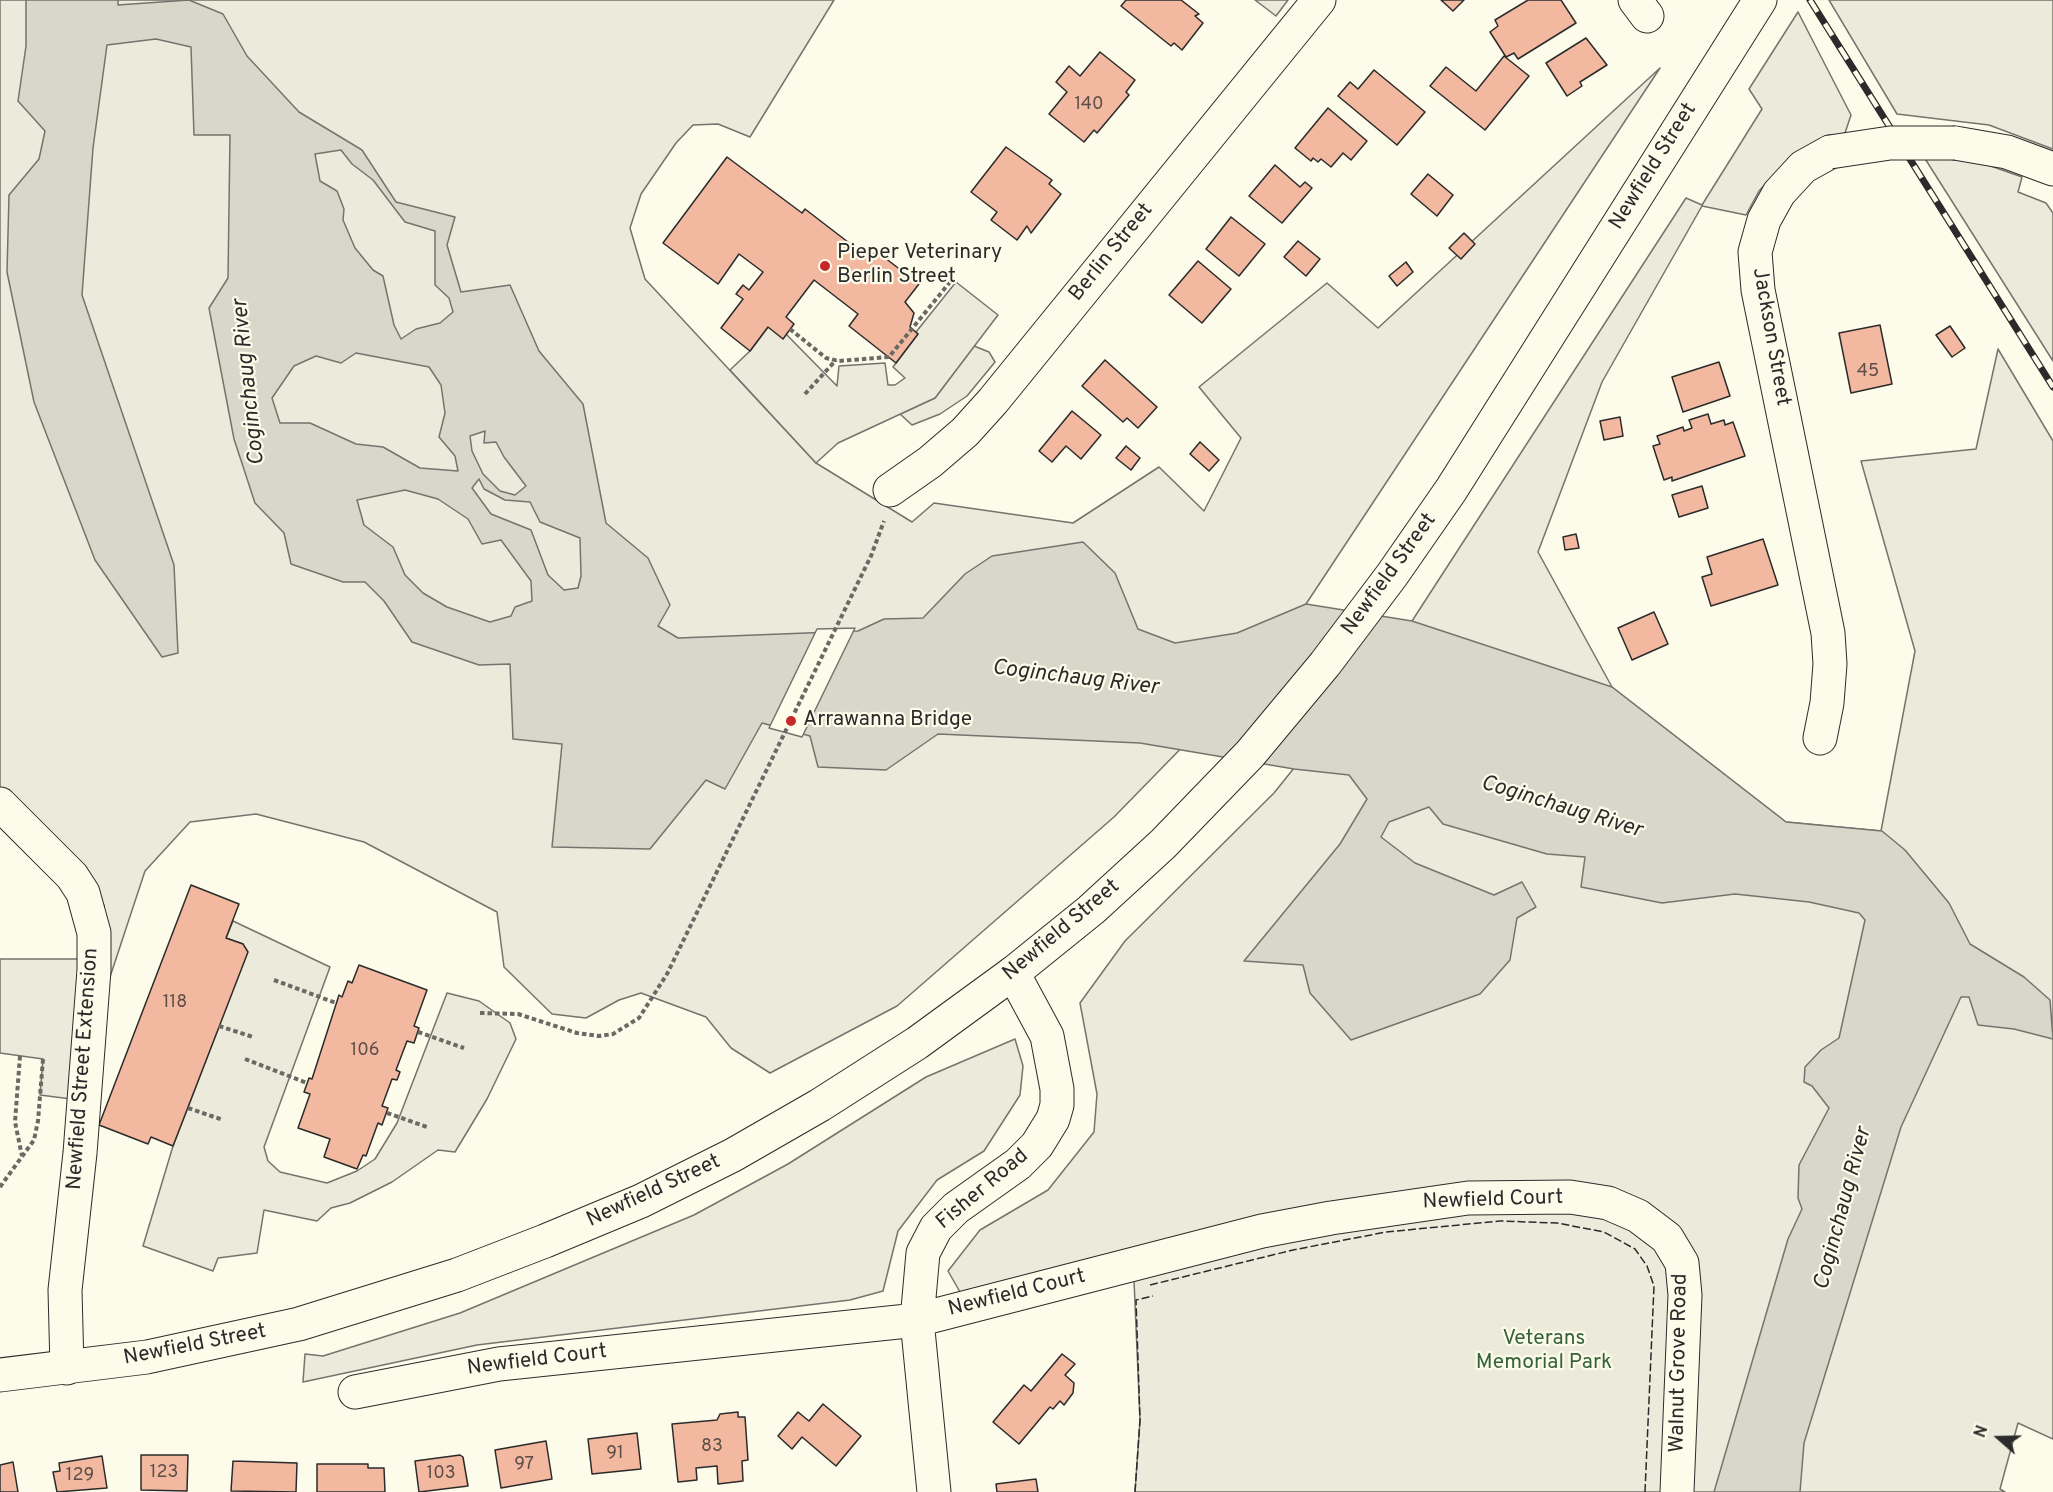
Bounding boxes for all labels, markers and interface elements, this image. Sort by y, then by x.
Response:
house number: 140 [1074,94,1104,116]
street label: Newfield Street [1605,99,1703,235]
street label: Berlin Street [1065,199,1159,307]
place label: Pieper Veterinary Berlin Street [837,241,1002,291]
marker: Pieper Veterinary Berlin Street [818,259,832,273]
street label: Jackson Street [1745,266,1795,408]
water label: Coginchaug River [228,297,272,467]
house number: 45 [1857,361,1879,383]
street label: Newfield Street [1337,509,1443,641]
water label: Coginchaug River [990,656,1160,702]
place label: Arrawanna Bridge [803,708,972,734]
marker: Arrawanna Bridge [784,714,798,728]
water label: Coginchaug River [1477,771,1645,845]
street label: Newfield Street [998,875,1126,987]
street label: Newfield Street Extension [63,947,105,1191]
house number: 118 [163,992,187,1014]
house number: 106 [350,1040,380,1062]
water label: Coginchaug River [1810,1125,1878,1293]
street label: Fisher Road [932,1144,1034,1236]
street label: Newfield Street [583,1150,725,1234]
street label: Newfield Court [1422,1186,1564,1216]
street label: Newfield Court [946,1265,1088,1323]
street label: Walnut Grove Road [1666,1273,1694,1453]
street label: Newfield Street [122,1320,268,1372]
park label: Veterans Memorial Park [1476,1327,1612,1377]
street label: Newfield Court [466,1340,608,1382]
north arrow [1969,1408,2029,1468]
text: N [1971,1423,1993,1441]
house number: 83 [701,1436,723,1458]
house number: 91 [606,1443,624,1465]
house number: 97 [514,1454,534,1476]
house number: 123 [150,1462,178,1484]
house number: 103 [426,1463,456,1485]
house number: 129 [66,1465,94,1487]

